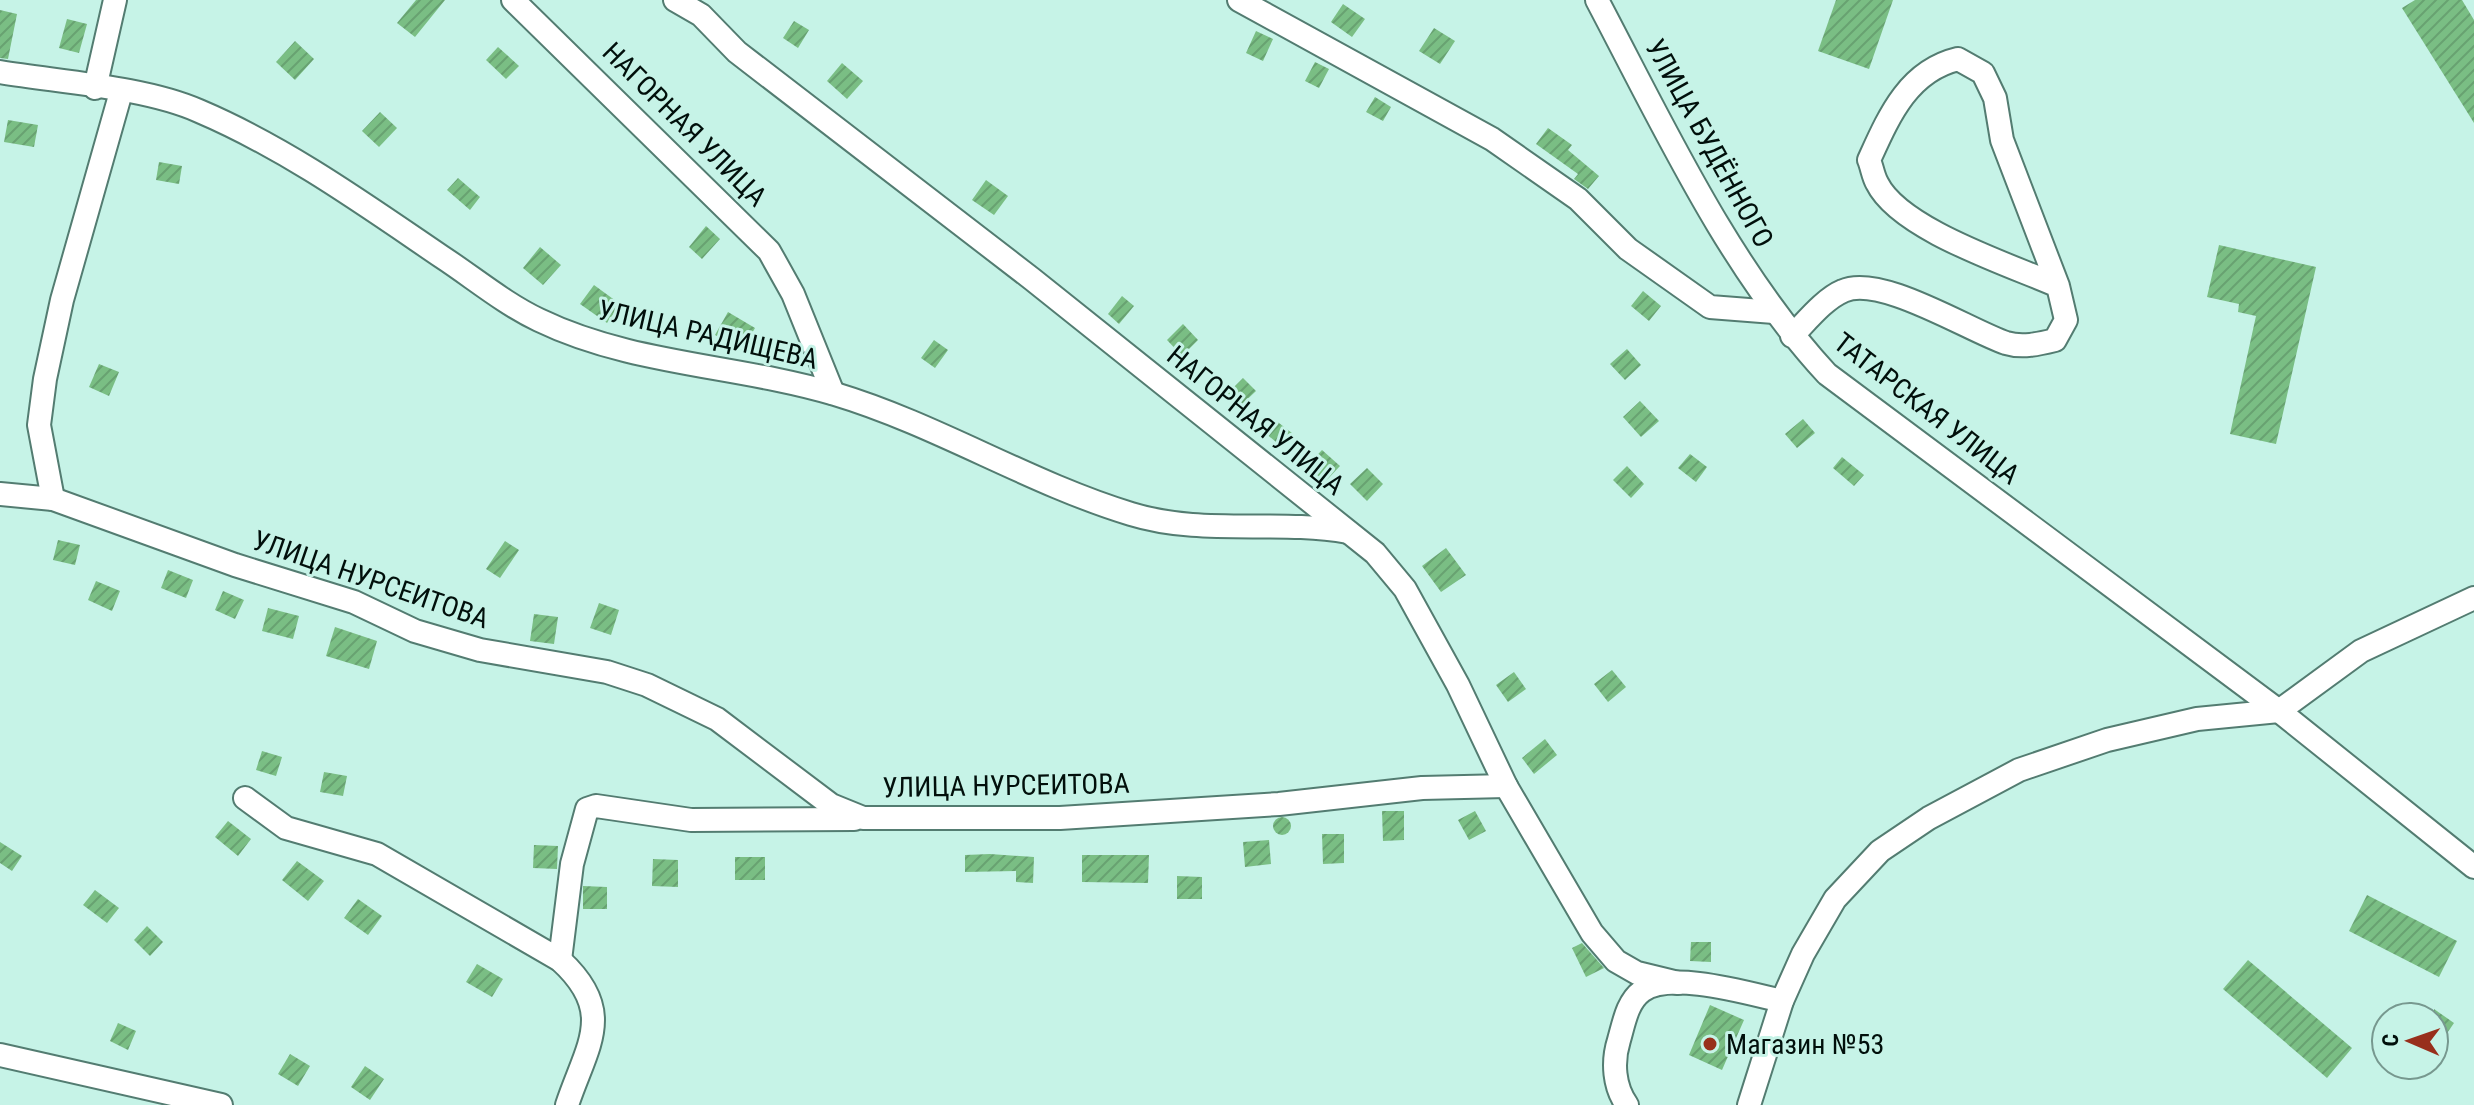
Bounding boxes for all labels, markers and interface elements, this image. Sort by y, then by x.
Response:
street label: УЛИЦА БУДЁННОГО [1639,33,1780,253]
street label: НАГОРНАЯ УЛИЦА [596,36,773,213]
street label: УЛИЦА РАДИЩЕВА [595,293,821,376]
street label: ТАТАРСКАЯ УЛИЦА [1827,326,2026,491]
street label: НАГОРНАЯ УЛИЦА [1160,339,1351,502]
street label: УЛИЦА НУРСЕИТОВА [249,524,493,635]
street label: УЛИЦА НУРСЕИТОВА [882,767,1130,804]
north arrow [2370,1001,2450,1081]
place label: Магазин №53 [1726,1028,1884,1061]
text: С [2378,1034,2403,1047]
marker: Магазин №53 [1701,1035,1719,1053]

